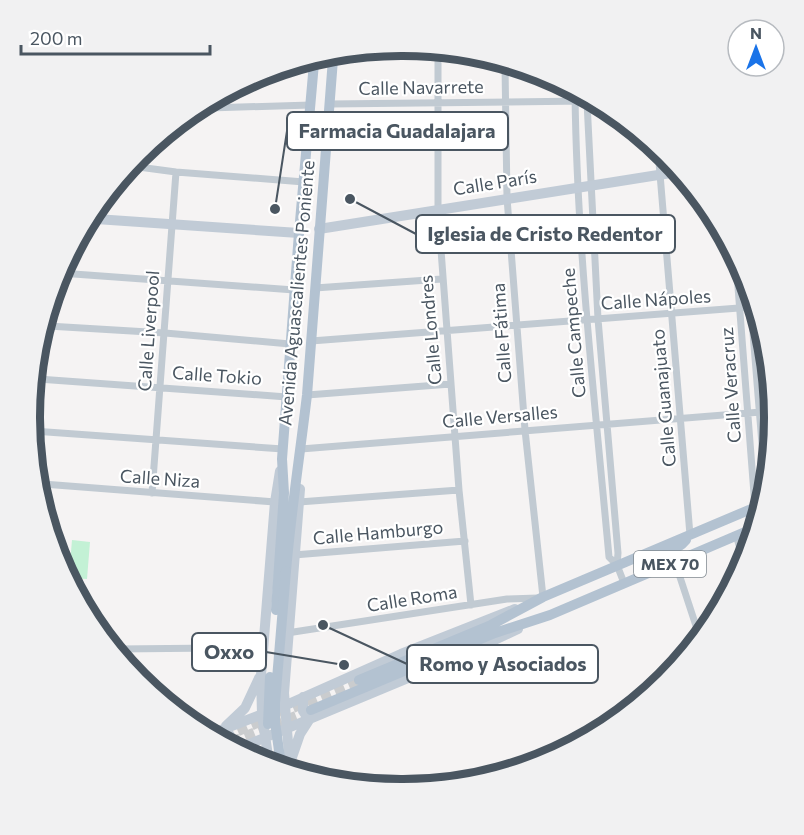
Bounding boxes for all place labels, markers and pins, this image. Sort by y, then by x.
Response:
callout: Farmacia Guadalajara [287,112,508,150]
callout: Iglesia de Cristo Redentor [416,215,675,253]
callout: Oxxo [192,633,266,671]
callout: Romo y Asociados [407,645,598,683]

